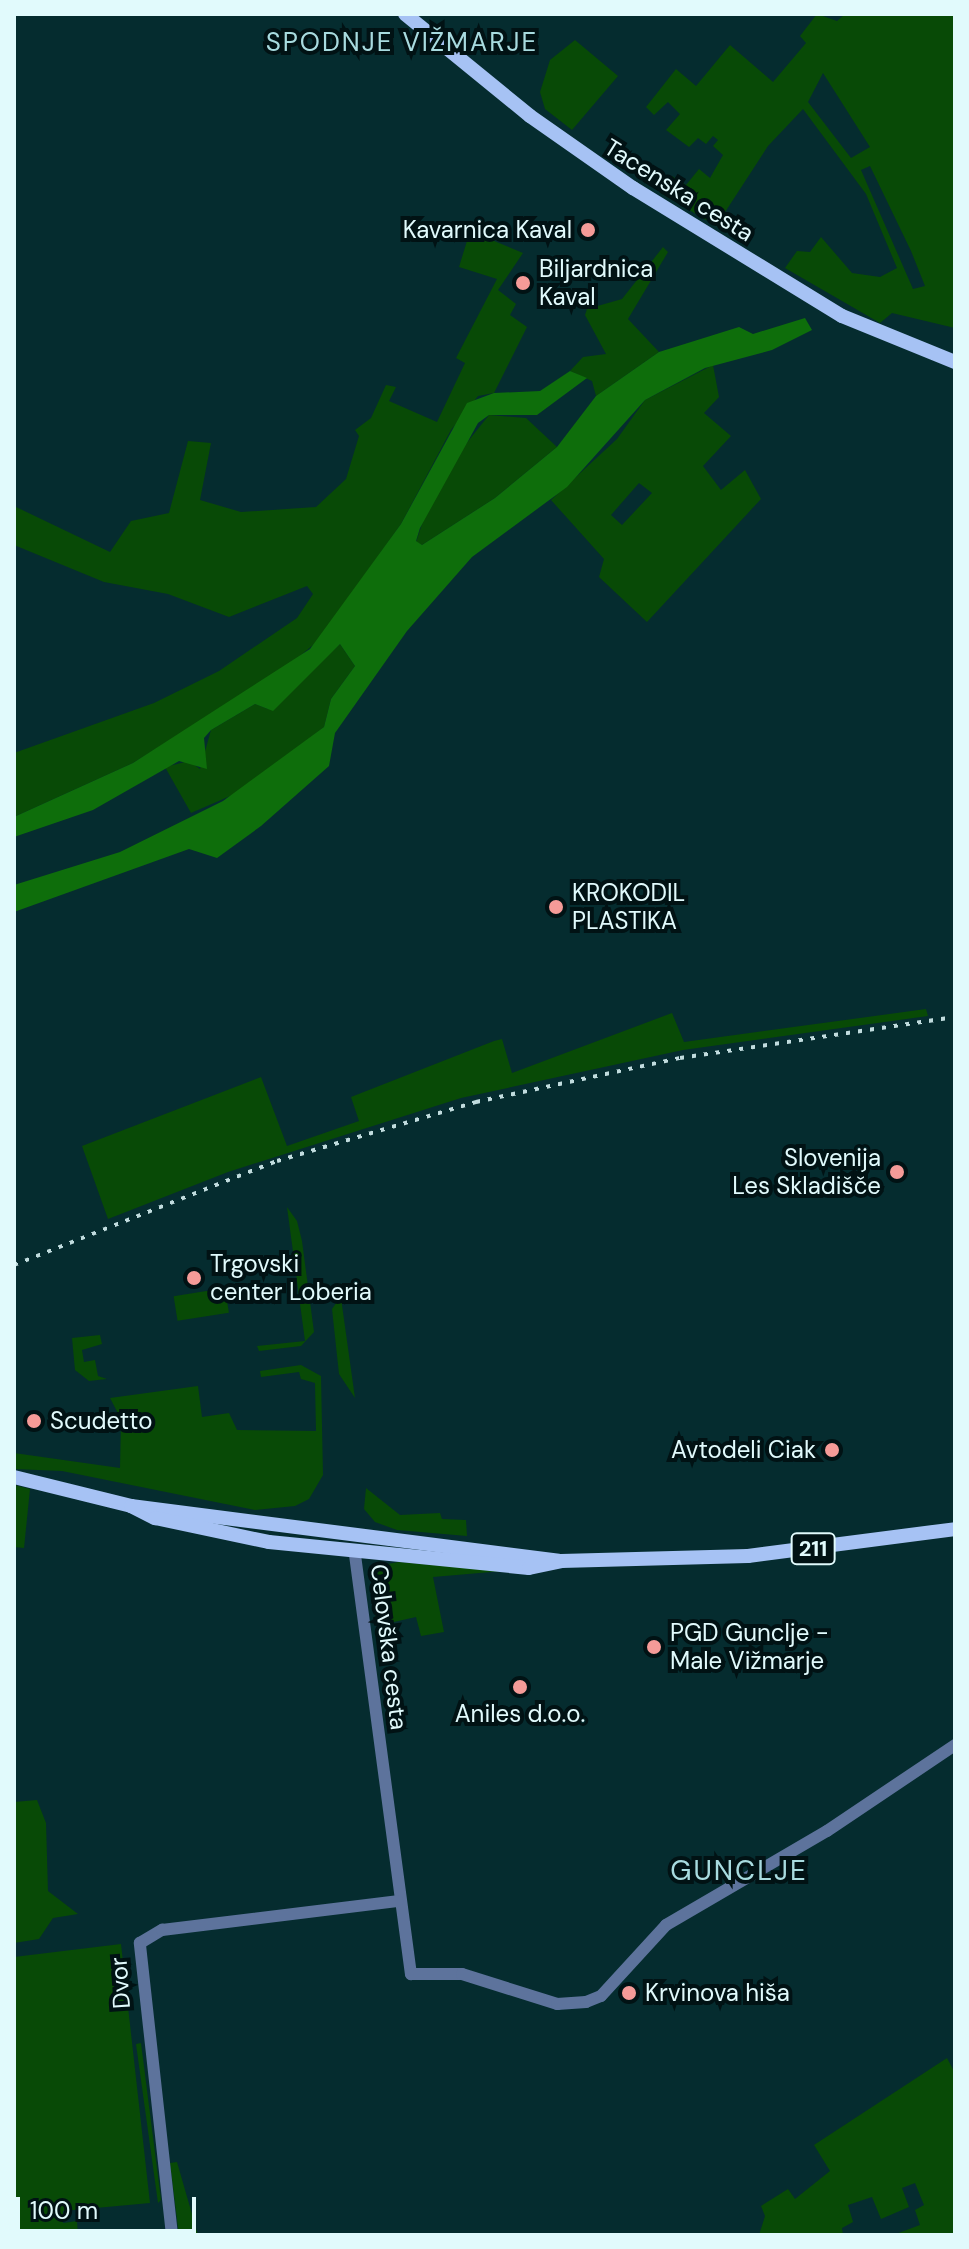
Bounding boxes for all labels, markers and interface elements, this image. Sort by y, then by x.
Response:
district label: SPODNJE VIŽMARJE [266,27,538,59]
street label: Tacenska cesta [599,133,759,247]
place label: Kavarnica Kaval [403,216,572,244]
marker: Kavarnica Kaval [579,221,597,239]
place label: Biljardnica Kaval [539,255,653,311]
marker: Biljardnica Kaval [514,274,532,292]
place label: KROKODIL PLASTIKA [572,879,685,935]
marker: KROKODIL PLASTIKA [547,898,565,916]
place label: Slovenija Les Skladišče [732,1144,881,1200]
marker: Slovenija Les Skladišče [888,1163,906,1181]
place label: Trgovski center Loberia [210,1250,372,1306]
marker: Trgovski center Loberia [185,1269,203,1287]
place label: Scudetto [50,1407,152,1435]
marker: Scudetto [25,1412,43,1430]
place label: Avtodeli Ciak [671,1436,816,1464]
marker: Avtodeli Ciak [823,1441,841,1459]
road number: 211 [789,1531,837,1567]
street label: Celovška cesta [365,1563,413,1731]
place label: PGD Gunclje - Male Vižmarje [670,1619,829,1675]
marker: PGD Gunclje - Male Vižmarje [645,1638,663,1656]
marker: Aniles d.o.o. [511,1678,529,1696]
place label: Aniles d.o.o. [455,1700,585,1728]
district label: GUNCLJE [670,1854,808,1888]
street label: Dvor [104,1956,136,2010]
place label: Krvinova hiša [645,1979,790,2007]
marker: Krvinova hiša [620,1984,638,2002]
scale bar [20,2181,200,2231]
text: 100 m [30,2195,98,2226]

